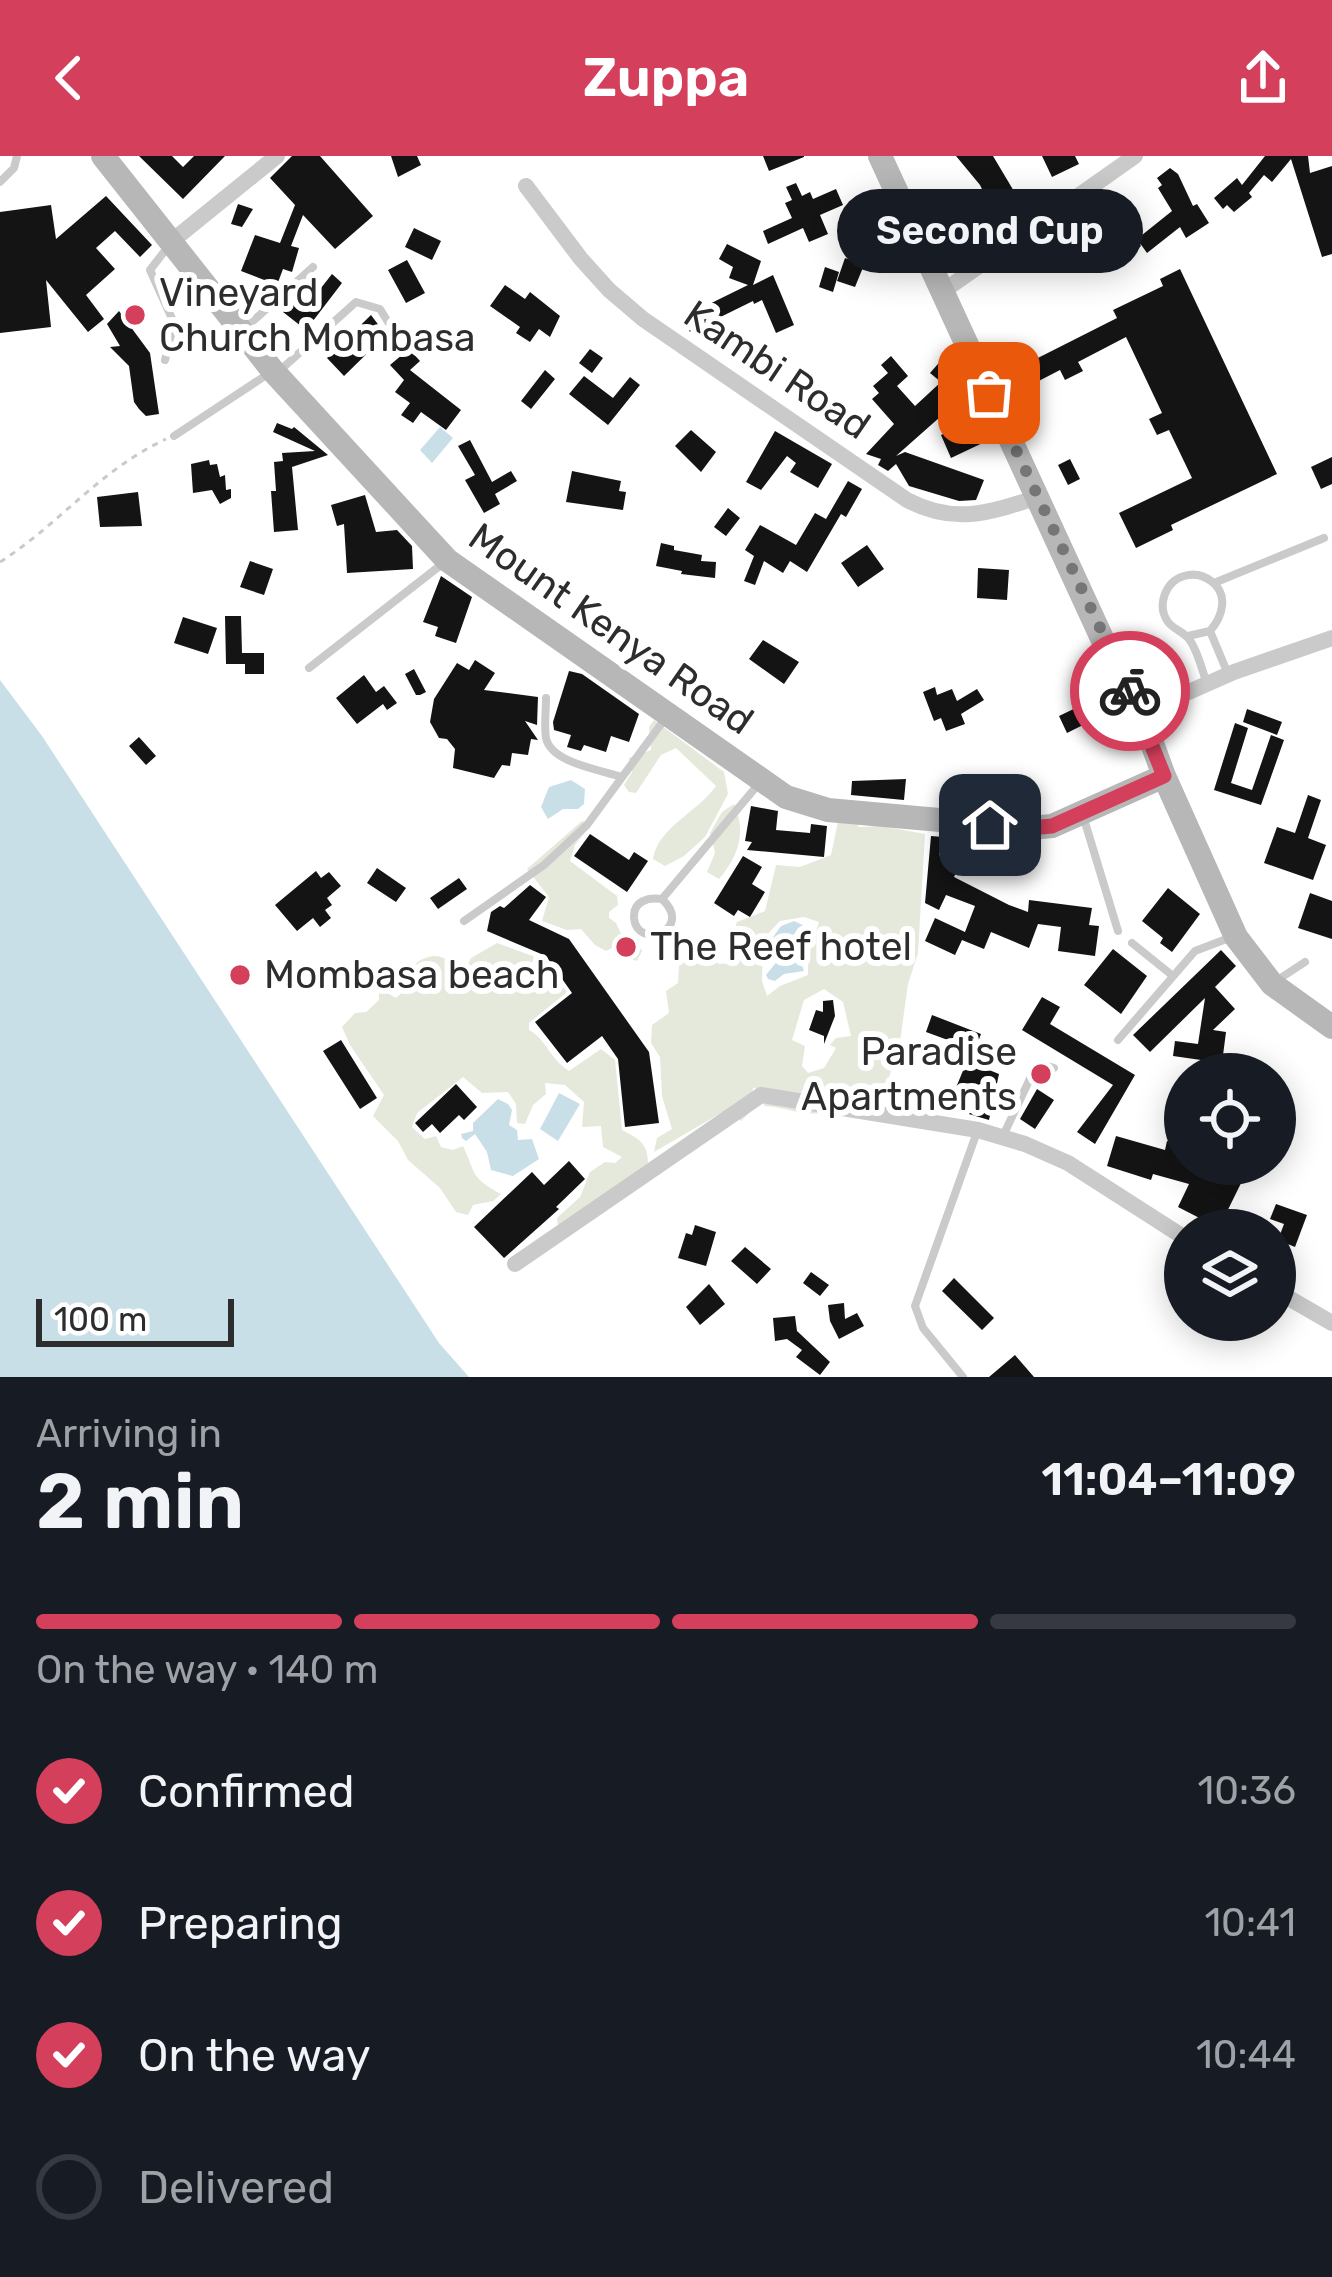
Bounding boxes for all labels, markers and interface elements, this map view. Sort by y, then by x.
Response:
icon: back [36,45,102,111]
icon: share [1230,45,1296,111]
text: Zuppa [583,46,749,110]
callout: Second Cup [836,189,1142,273]
text: Second Cup [876,208,1104,254]
place label: Vineyard Church Mombasa [159,270,476,361]
street label: Kambi Road [675,291,879,449]
marker: Vineyard Church Mombasa [122,302,148,328]
pin [938,342,1040,444]
icon: bag [956,360,1022,426]
street label: Mount Kenya Road [460,514,762,744]
courier [1070,631,1190,751]
icon: bike [1097,658,1163,724]
pin [939,774,1041,876]
icon: home [957,792,1023,858]
place label: The Reef hotel [650,924,912,970]
marker: The Reef hotel [613,934,639,960]
place label: Mombasa beach [264,952,560,998]
marker: Mombasa beach [227,962,253,988]
place label: Paradise Apartments [801,1029,1017,1120]
map controls [1164,1053,1296,1341]
button: locate [1164,1053,1296,1185]
marker: Paradise Apartments [1028,1061,1054,1087]
button: layers [1164,1209,1296,1341]
scale bar [36,1293,234,1346]
text: 100 m [54,1300,147,1339]
text: Arriving in [36,1411,222,1457]
text: 11:04–11:09 [1042,1453,1296,1506]
text: 2 min [36,1455,244,1548]
text: On the way · 140 m [36,1647,378,1693]
icon: check [36,1758,102,1824]
text: Confirmed [138,1765,355,1818]
text: 10:36 [1198,1768,1296,1814]
icon: check [36,1890,102,1956]
text: Preparing [138,1897,343,1950]
text: 10:41 [1204,1900,1296,1946]
icon: check [36,2022,102,2088]
text: On the way [138,2029,371,2082]
text: 10:44 [1196,2032,1296,2078]
text: Delivered [138,2161,334,2214]

